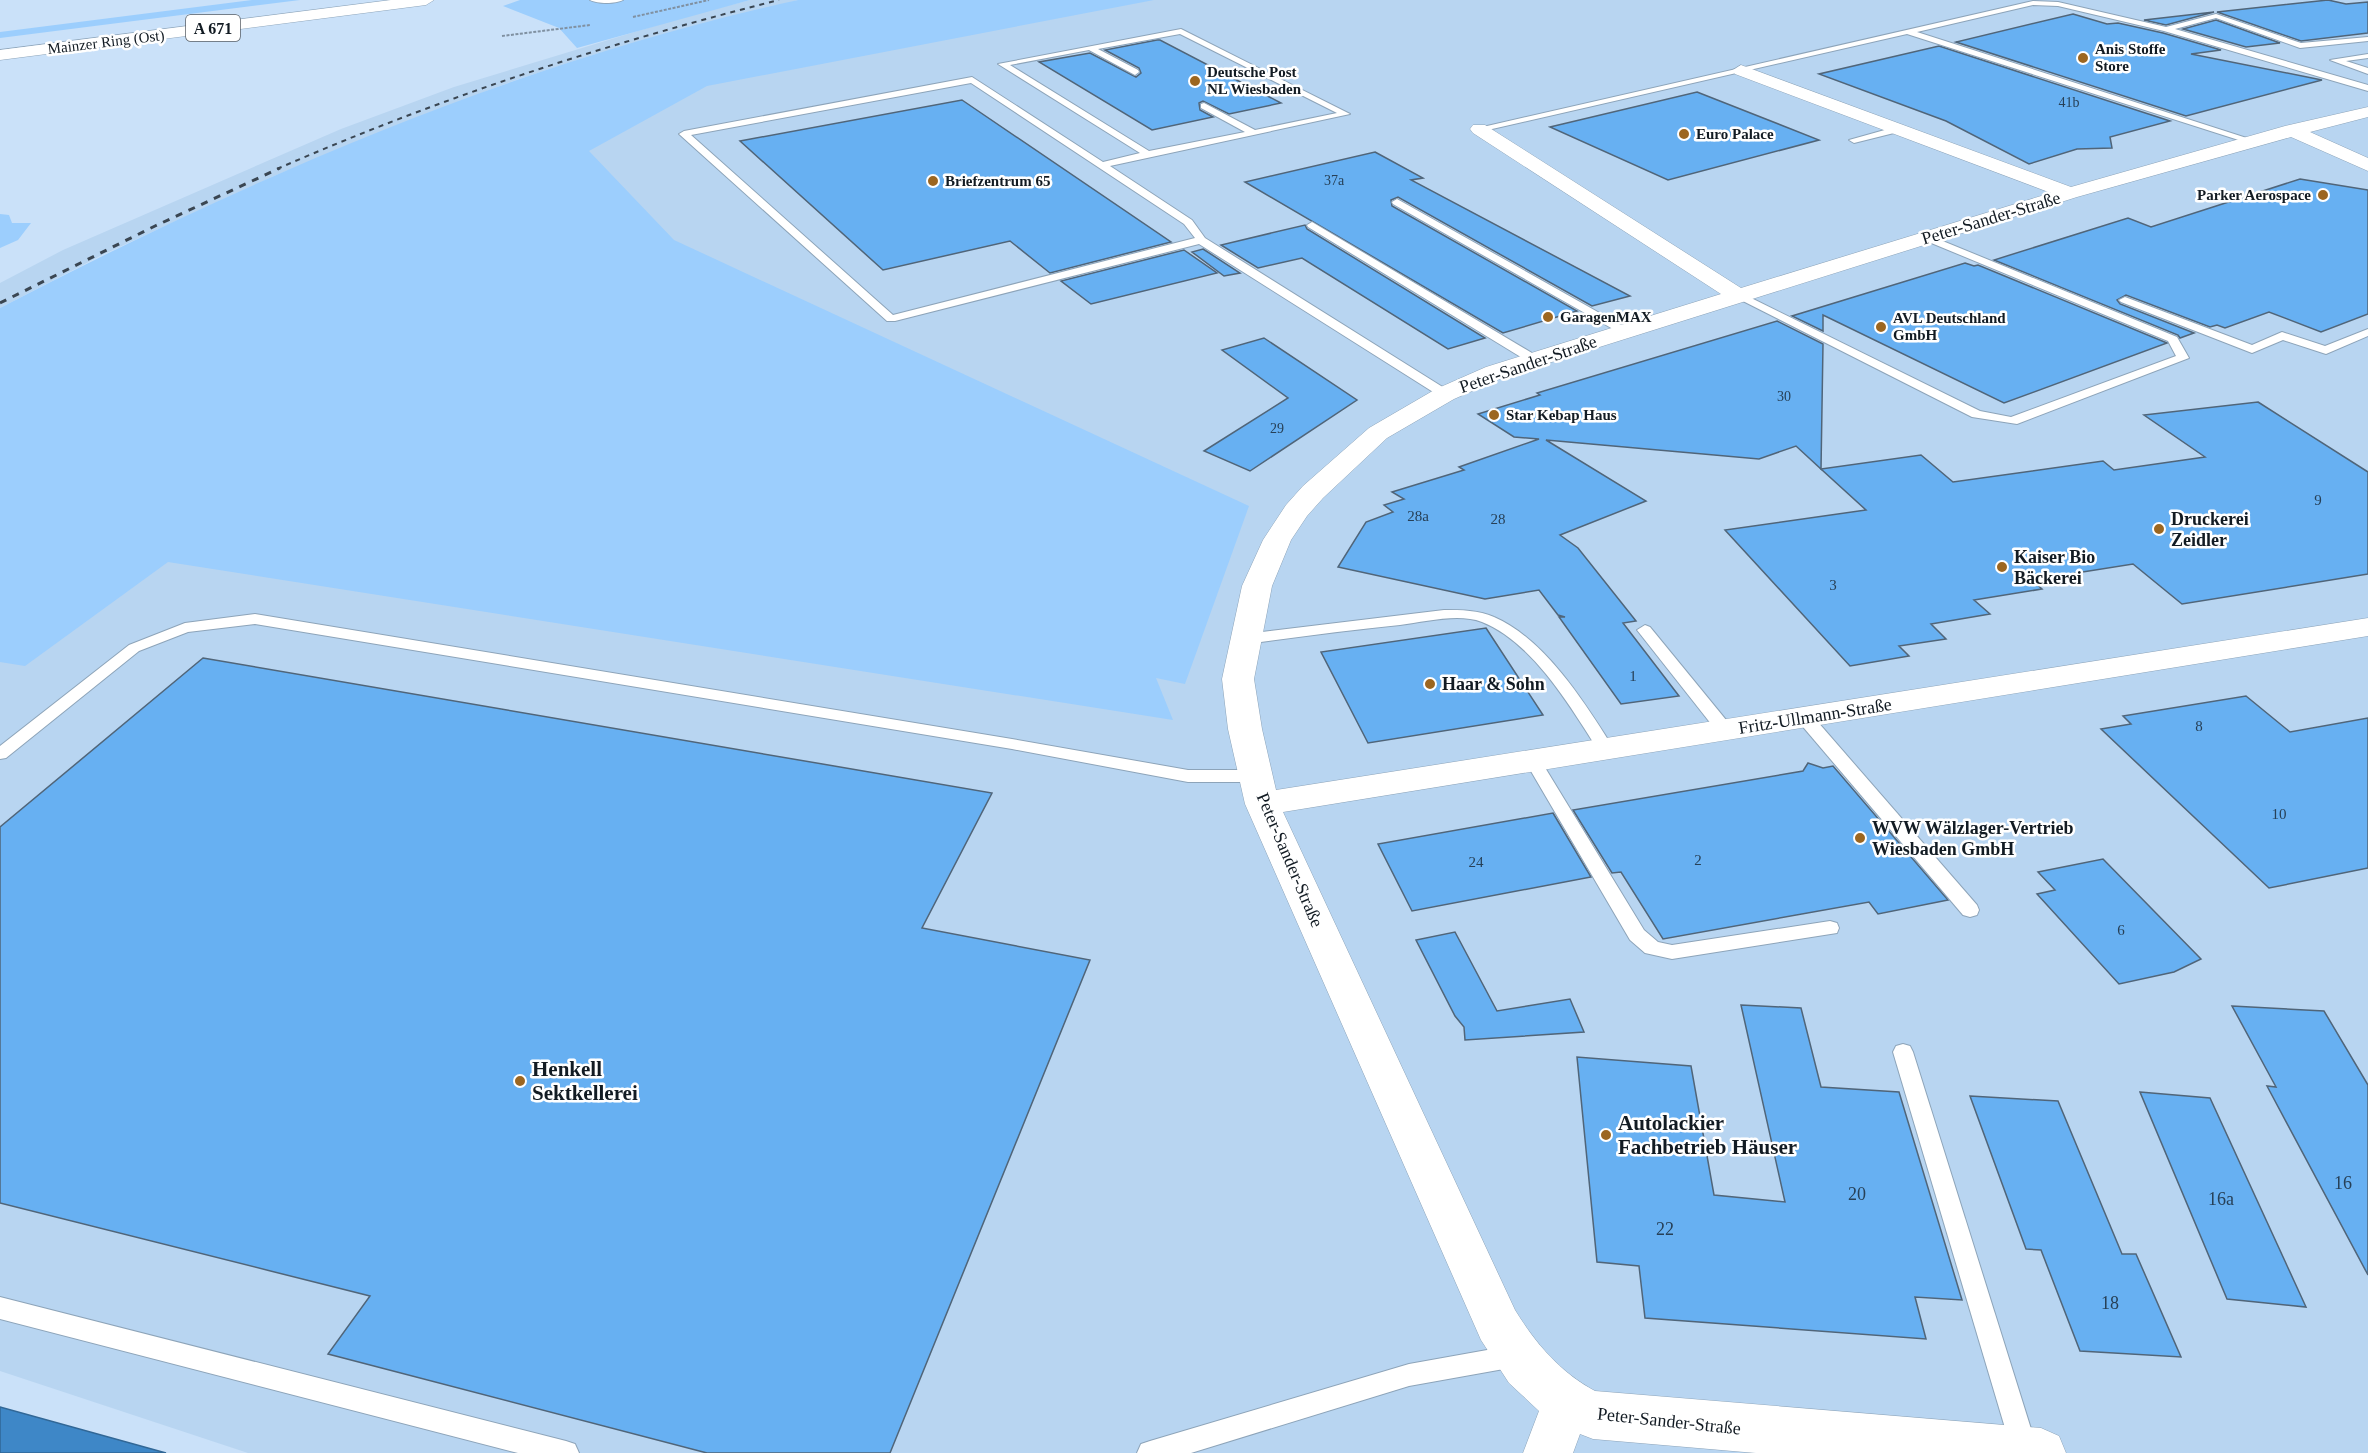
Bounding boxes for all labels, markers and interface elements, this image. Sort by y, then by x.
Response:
road number: A 671 [186,15,240,41]
street label: Mainzer Ring (Ost) [47,27,165,58]
place label: Anis Stoffe Store [2095,41,2166,74]
marker: Anis Stoffe Store [2076,51,2090,65]
place label: Deutsche Post NL Wiesbaden [1207,64,1302,97]
marker: Deutsche Post NL Wiesbaden [1188,74,1202,88]
house number: 41b [2059,95,2080,110]
place label: Euro Palace [1696,126,1774,142]
marker: Euro Palace [1677,127,1691,141]
place label: Briefzentrum 65 [945,173,1050,189]
house number: 37a [1324,173,1345,188]
marker: Briefzentrum 65 [926,174,940,188]
street label: Peter-Sander-Straße [1919,187,2063,249]
place label: Parker Aerospace [2197,187,2311,203]
marker: Parker Aerospace [2316,188,2330,202]
place label: GaragenMAX [1560,309,1652,325]
marker: GaragenMAX [1541,310,1555,324]
place label: AVL Deutschland GmbH [1893,310,2006,343]
marker: AVL Deutschland GmbH [1874,320,1888,334]
street label: Peter-Sander-Straße [1457,331,1599,397]
house number: 30 [1777,389,1791,404]
place label: Star Kebap Haus [1506,407,1617,423]
marker: Star Kebap Haus [1487,408,1501,422]
house number: 29 [1270,421,1284,436]
house number: 9 [2314,492,2322,508]
house number: 28a [1407,508,1429,524]
place label: Druckerei Zeidler [2171,509,2249,550]
house number: 28 [1491,511,1506,527]
marker: Druckerei Zeidler [2152,522,2166,536]
place label: Kaiser Bio Bäckerei [2014,547,2095,588]
marker: Kaiser Bio Bäckerei [1995,560,2009,574]
house number: 3 [1829,577,1837,593]
house number: 1 [1629,668,1637,684]
place label: Haar & Sohn [1442,674,1545,694]
marker: Haar & Sohn [1423,677,1437,691]
street label: Fritz-Ullmann-Straße [1737,694,1893,738]
house number: 8 [2195,718,2203,734]
street label: Peter-Sander-Straße [1253,790,1327,930]
house number: 10 [2272,806,2287,822]
place label: WVW Wälzlager-Vertrieb Wiesbaden GmbH [1872,818,2073,859]
marker: WVW Wälzlager-Vertrieb Wiesbaden GmbH [1853,831,1867,845]
house number: 2 [1694,852,1702,868]
house number: 24 [1469,854,1484,870]
house number: 6 [2117,922,2125,938]
place label: Henkell Sektkellerei [532,1057,638,1105]
marker: Henkell Sektkellerei [513,1074,527,1088]
place label: Autolackier Fachbetrieb Häuser [1618,1111,1797,1159]
marker: Autolackier Fachbetrieb Häuser [1599,1128,1613,1142]
house number: 16 [2334,1173,2352,1193]
house number: 20 [1848,1184,1866,1204]
house number: 16a [2208,1189,2234,1209]
house number: 22 [1656,1219,1674,1239]
house number: 18 [2101,1293,2119,1313]
street label: Peter-Sander-Straße [1596,1404,1742,1438]

